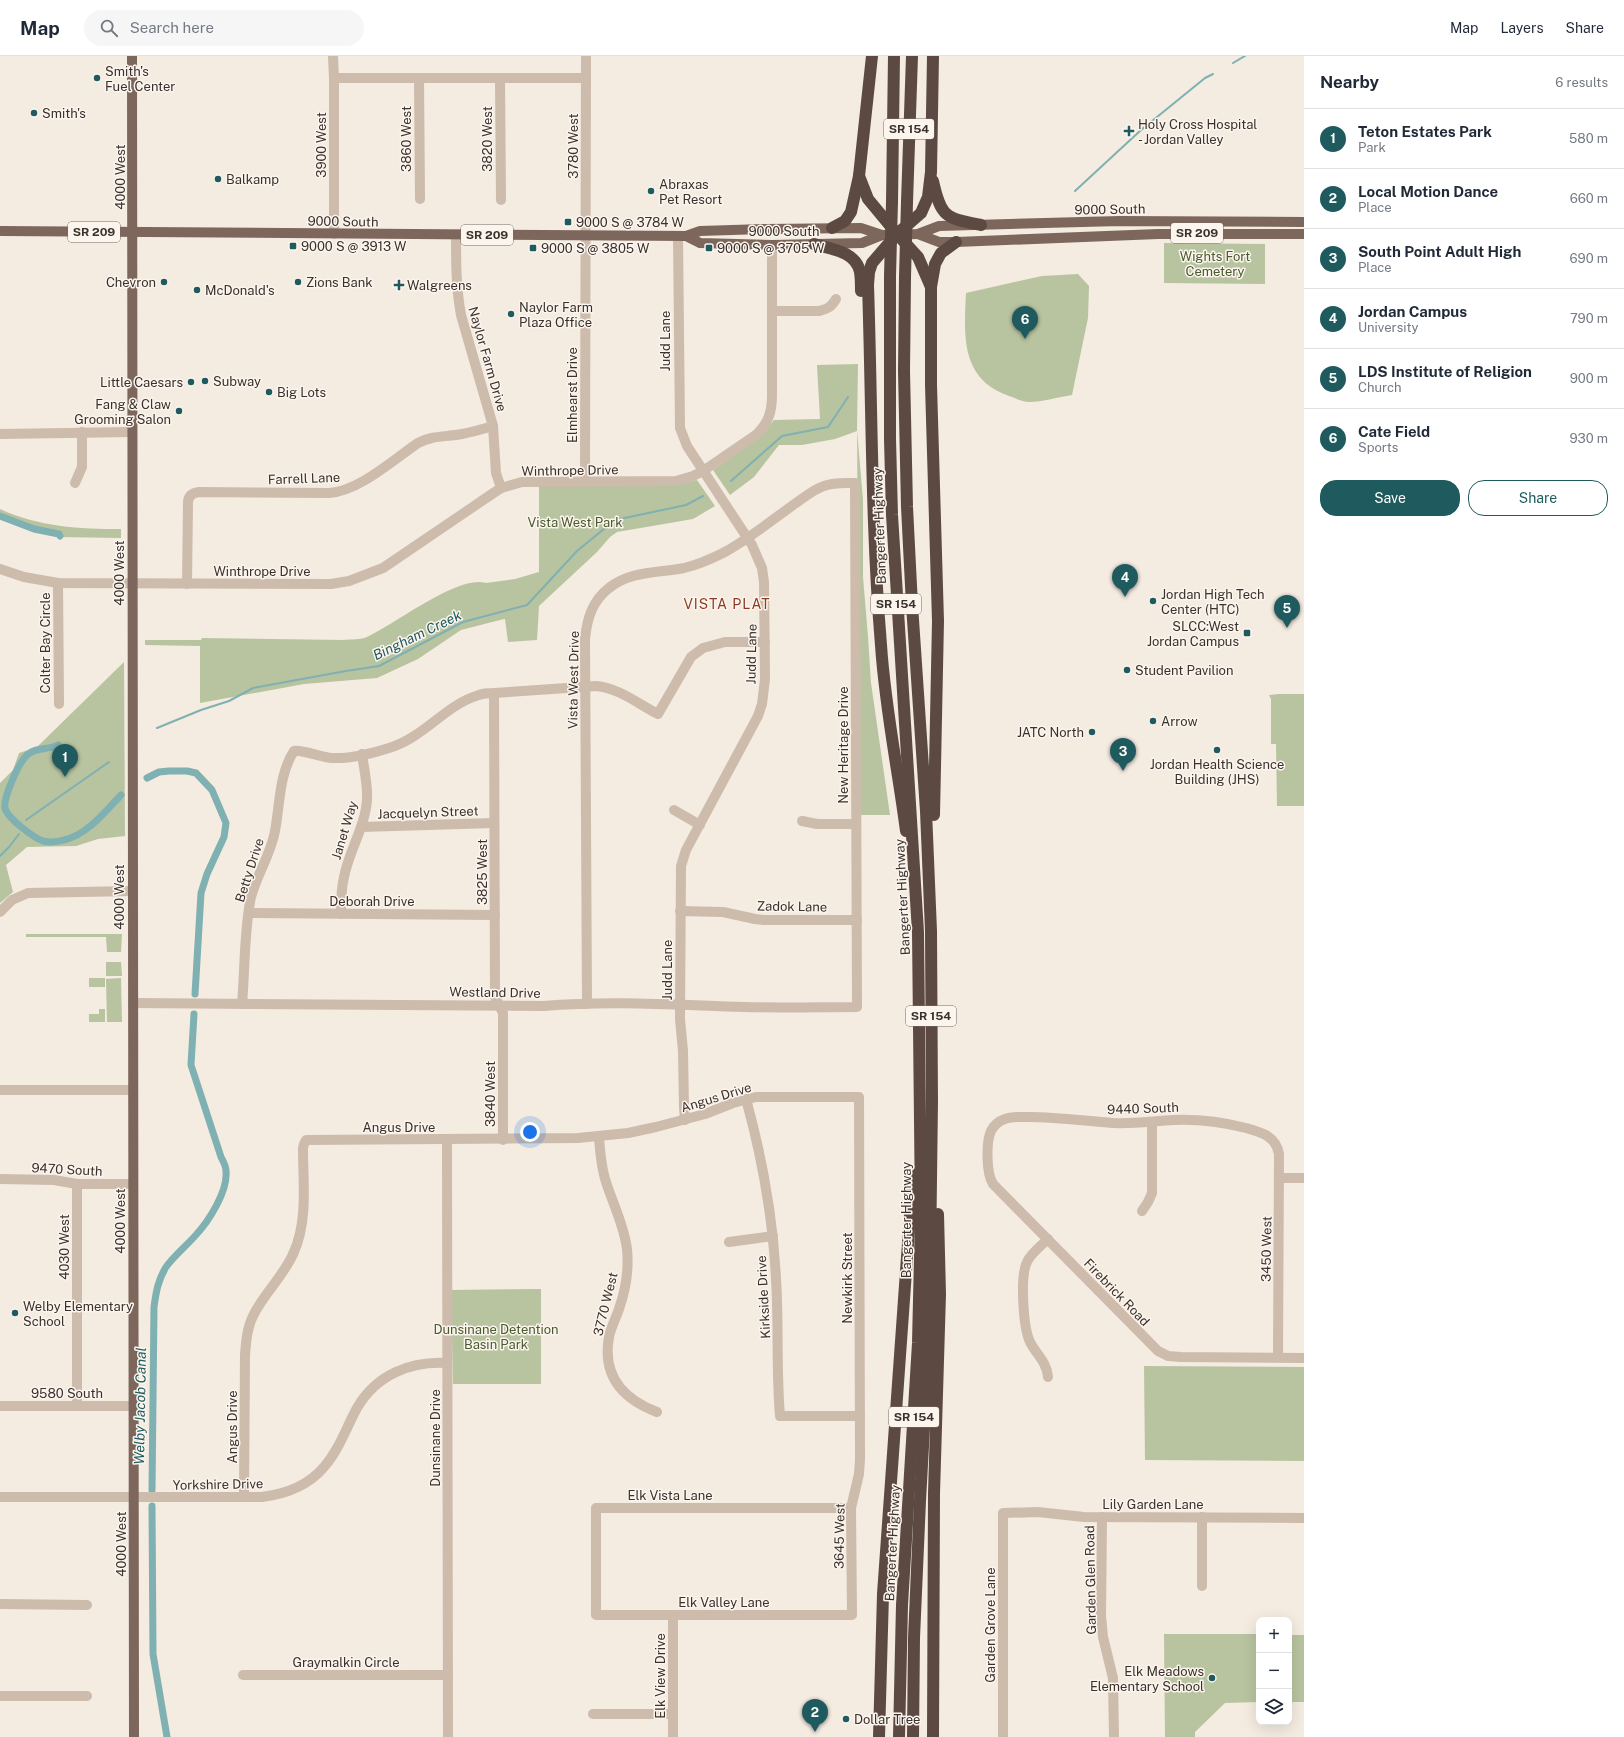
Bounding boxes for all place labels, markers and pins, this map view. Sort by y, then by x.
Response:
place label: Smith's Fuel Center [105,64,175,94]
marker: Smith's Fuel Center [92,73,102,83]
place label: Smith's [42,106,86,121]
marker: Smith's [29,108,39,118]
place label: Holy Cross Hospital - Jordan Valley [1138,117,1257,147]
marker: Holy Cross Hospital - Jordan Valley [1123,125,1135,137]
place label: Balkamp [226,172,279,187]
marker: Balkamp [213,174,223,184]
place label: Abraxas Pet Resort [659,177,722,207]
marker: Abraxas Pet Resort [646,186,656,196]
place label: 9000 S @ 3784 W [576,215,684,230]
marker: 9000 S @ 3784 W [563,217,573,227]
place label: 9000 S @ 3913 W [301,239,407,254]
marker: 9000 S @ 3913 W [288,241,298,251]
place label: 9000 S @ 3805 W [541,241,650,256]
place label: 9000 S @ 3705 W [717,241,825,256]
marker: 9000 S @ 3805 W [528,243,538,253]
marker: 9000 S @ 3705 W [704,243,714,253]
place label: Chevron [106,275,156,290]
place label: Zions Bank [306,275,372,290]
marker: Chevron [159,277,169,287]
marker: Zions Bank [293,277,303,287]
place label: Walgreens [407,278,472,293]
marker: Walgreens [394,280,404,290]
place label: McDonald's [205,283,275,298]
marker: McDonald's [192,285,202,295]
place label: Naylor Farm Plaza Office [519,300,593,330]
pin: 6 [1012,306,1038,339]
marker: Naylor Farm Plaza Office [506,309,516,319]
place label: Subway [213,374,261,389]
place label: Little Caesars [100,375,183,390]
marker: Subway [200,376,210,386]
marker: Little Caesars [186,377,196,387]
place label: Big Lots [277,385,326,400]
marker: Big Lots [264,387,274,397]
place label: Fang & Claw Grooming Salon [74,397,171,427]
marker: Fang & Claw Grooming Salon [174,406,184,416]
pin: 4 [1112,564,1138,597]
place label: Jordan High Tech Center (HTC) [1161,587,1265,617]
pin: 5 [1274,595,1300,628]
marker: Jordan High Tech Center (HTC) [1148,596,1158,606]
place label: SLCC:West Jordan Campus [1147,619,1239,649]
marker: SLCC:West Jordan Campus [1242,628,1252,638]
place label: Student Pavilion [1135,663,1233,678]
marker: Student Pavilion [1122,665,1132,675]
place label: Arrow [1161,714,1198,729]
marker: Arrow [1148,716,1158,726]
place label: JATC North [1017,725,1084,740]
marker: JATC North [1087,727,1097,737]
pin: 3 [1110,738,1136,771]
pin: 1 [52,744,78,777]
marker: Jordan Health Science Building (JHS) [1212,745,1222,755]
place label: Jordan Health Science Building (JHS) [1150,757,1284,787]
place label: Welby Elementary School [23,1299,133,1329]
marker: Welby Elementary School [10,1308,20,1318]
place label: Elk Meadows Elementary School [1090,1664,1204,1694]
marker: Elk Meadows Elementary School [1207,1673,1217,1683]
pin: 2 [802,1699,828,1732]
place label: Dollar Tree [854,1712,920,1727]
marker: Dollar Tree [841,1714,851,1724]

